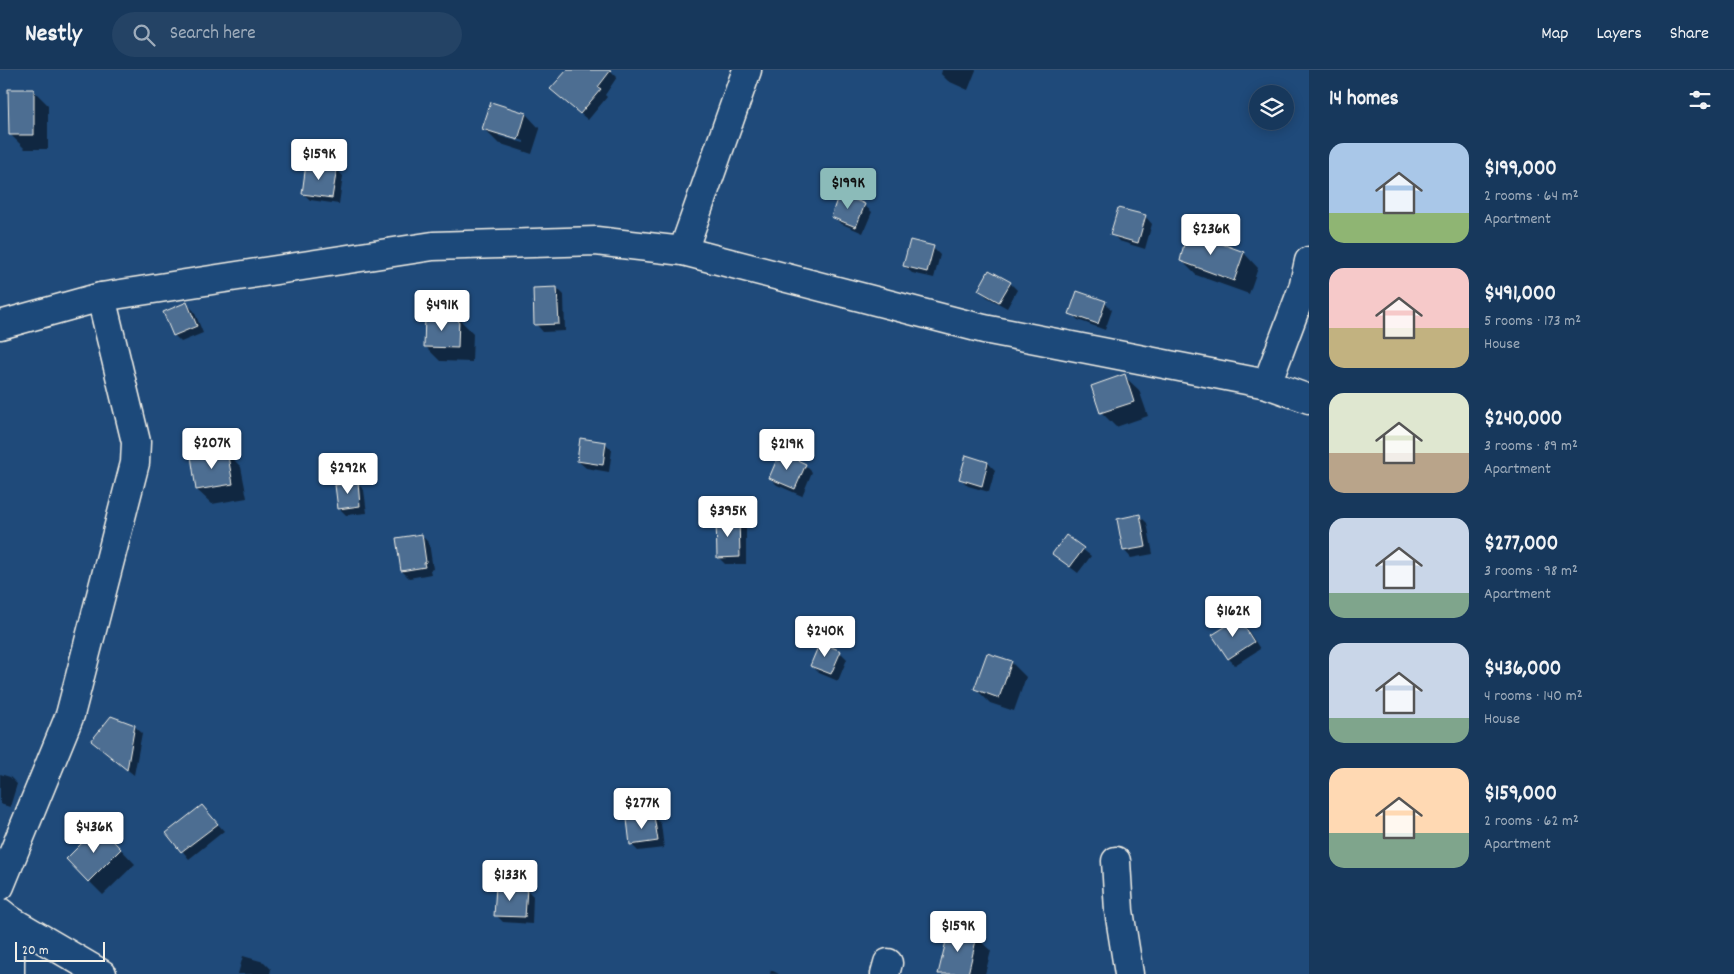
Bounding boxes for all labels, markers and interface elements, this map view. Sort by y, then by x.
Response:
search box [112,12,462,57]
text: Nestly [25,18,82,52]
icon: search [130,21,158,49]
text: Search here [170,21,256,48]
text: Map [1541,22,1568,47]
text: Layers [1596,22,1642,47]
text: Share [1670,22,1709,47]
map controls [1249,85,1294,130]
button: layers [1249,85,1294,130]
text: 14 homes [1329,85,1399,115]
icon: filters [1686,86,1714,114]
pin: $159K [284,138,354,181]
text: $159K [302,143,336,166]
text: $199,000 [1484,155,1557,185]
icon: home [1369,163,1429,223]
pin: $199K [813,168,883,210]
text: $199K [831,172,865,195]
text: 2 rooms · 64 m² [1484,185,1579,208]
text: Apartment [1484,208,1551,231]
pin: $236K [1176,214,1246,256]
text: $236K [1192,218,1230,241]
text: $491,000 [1484,280,1556,310]
icon: home [1369,288,1429,348]
pin: $491K [407,290,477,332]
text: $491K [426,294,458,317]
text: 5 rooms · 173 m² [1484,310,1581,333]
text: House [1484,333,1520,356]
text: $240,000 [1484,405,1562,435]
icon: home [1369,413,1429,473]
pin: $207K [177,428,247,470]
pin: $219K [752,428,822,471]
text: $207K [193,432,231,455]
text: $219K [770,433,804,456]
text: 3 rooms · 89 m² [1484,435,1578,458]
pin: $292K [313,452,383,495]
text: $292K [330,457,366,480]
text: Apartment [1484,458,1551,481]
pin: $395K [693,496,763,538]
text: $395K [709,500,747,523]
text: $277,000 [1484,530,1558,560]
icon: home [1369,538,1429,598]
text: 3 rooms · 98 m² [1484,560,1578,583]
text: Apartment [1484,583,1551,606]
pin: $162K [1198,596,1268,638]
text: $162K [1216,600,1250,623]
pin: $240K [790,616,860,658]
text: $240K [806,620,844,643]
text: $436,000 [1484,655,1561,685]
icon: home [1369,663,1429,723]
text: 4 rooms · 140 m² [1484,685,1583,708]
text: House [1484,708,1520,731]
text: $159,000 [1484,780,1557,810]
pin: $277K [607,788,677,830]
icon: home [1369,788,1429,848]
text: $277K [625,792,659,815]
text: 2 rooms · 62 m² [1484,810,1579,833]
pin: $436K [59,812,129,854]
text: $436K [75,816,113,839]
text: Apartment [1484,833,1551,856]
pin: $133K [475,860,545,902]
text: $133K [493,864,527,887]
pin: $159K [923,910,993,953]
text: $159K [941,915,975,938]
scale bar [15,939,105,962]
text: 20 m [22,941,49,961]

